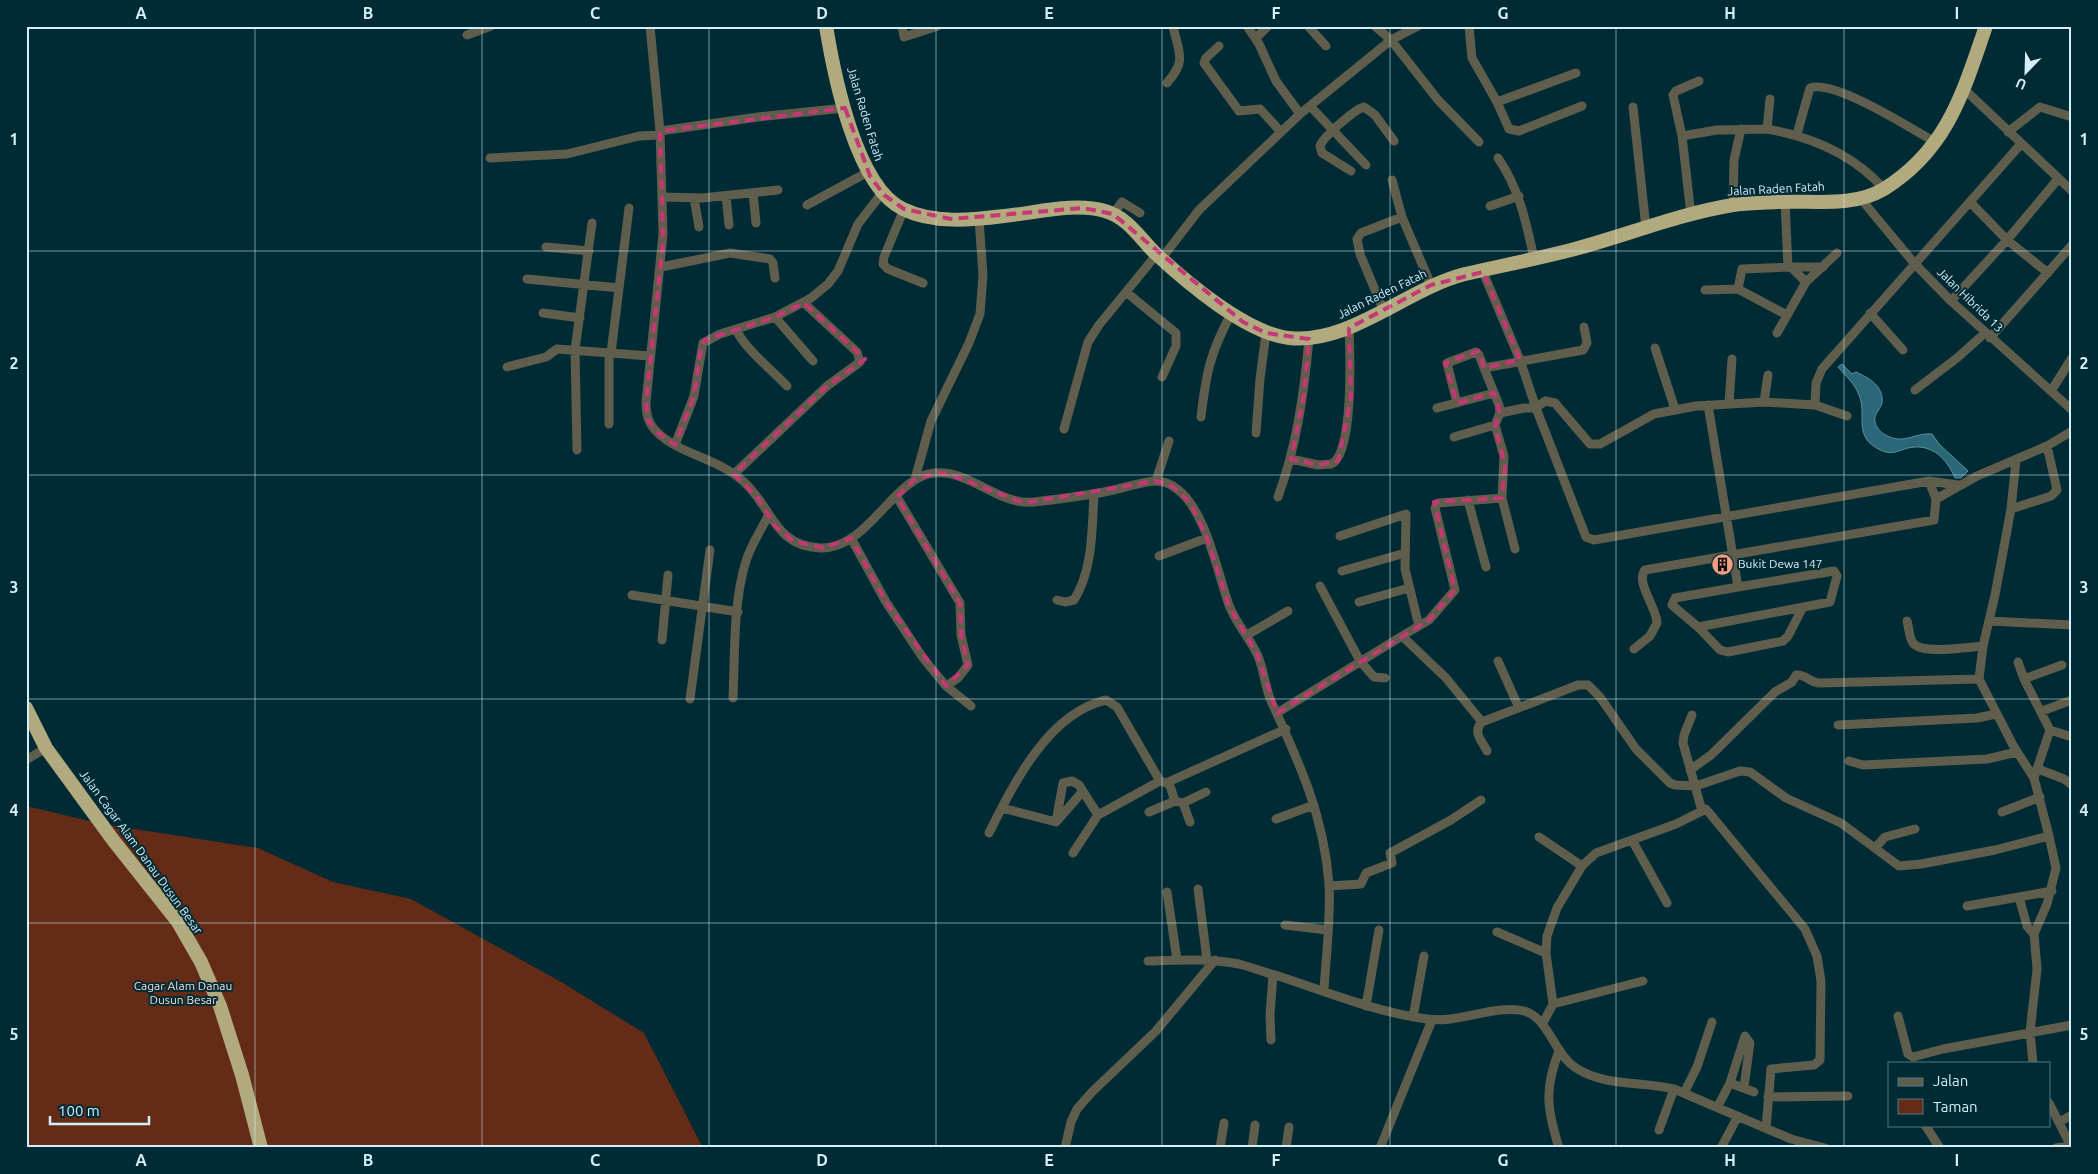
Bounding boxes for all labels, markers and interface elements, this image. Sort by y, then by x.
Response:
text: A [135,4,147,22]
text: B [363,4,373,22]
text: C [590,4,600,22]
text: D [816,4,828,22]
text: E [1044,4,1054,22]
text: F [1272,4,1281,22]
text: G [1497,4,1509,22]
text: H [1724,4,1736,22]
text: I [1955,4,1959,22]
north arrow [2000,48,2050,98]
street label: Jalan Raden Fatah [845,65,886,162]
text: U [2013,75,2029,93]
text: 1 [9,130,19,148]
text: 1 [2079,130,2089,148]
street label: Jalan Raden Fatah [1727,179,1825,198]
street label: Jalan Hibrida 13 [1935,265,2006,334]
street label: Jalan Raden Fatah [1335,266,1428,321]
text: 2 [9,354,19,372]
text: 2 [2079,354,2089,372]
building icon: Bukit Dewa 147 [1710,552,1734,576]
place label: Bukit Dewa 147 [1738,557,1823,570]
text: 3 [9,578,19,596]
text: 3 [2079,578,2089,596]
street label: Jalan Cagar Alam Danau Dusun Besar [77,767,206,937]
text: 4 [9,801,19,819]
text: 4 [2079,801,2089,819]
park label: Cagar Alam Danau Dusun Besar [134,979,232,1006]
text: 5 [9,1025,19,1043]
text: 5 [2079,1025,2089,1043]
legend [1888,1062,2050,1126]
text: Jalan [1933,1072,1968,1089]
scale bar [50,1094,149,1126]
text: Taman [1933,1098,1978,1115]
text: 100 m [58,1102,100,1119]
text: A [135,1151,147,1169]
text: B [363,1151,373,1169]
text: C [590,1151,600,1169]
text: D [816,1151,828,1169]
text: E [1044,1151,1054,1169]
text: F [1272,1151,1281,1169]
text: G [1497,1151,1509,1169]
text: H [1724,1151,1736,1169]
text: I [1955,1151,1959,1169]

